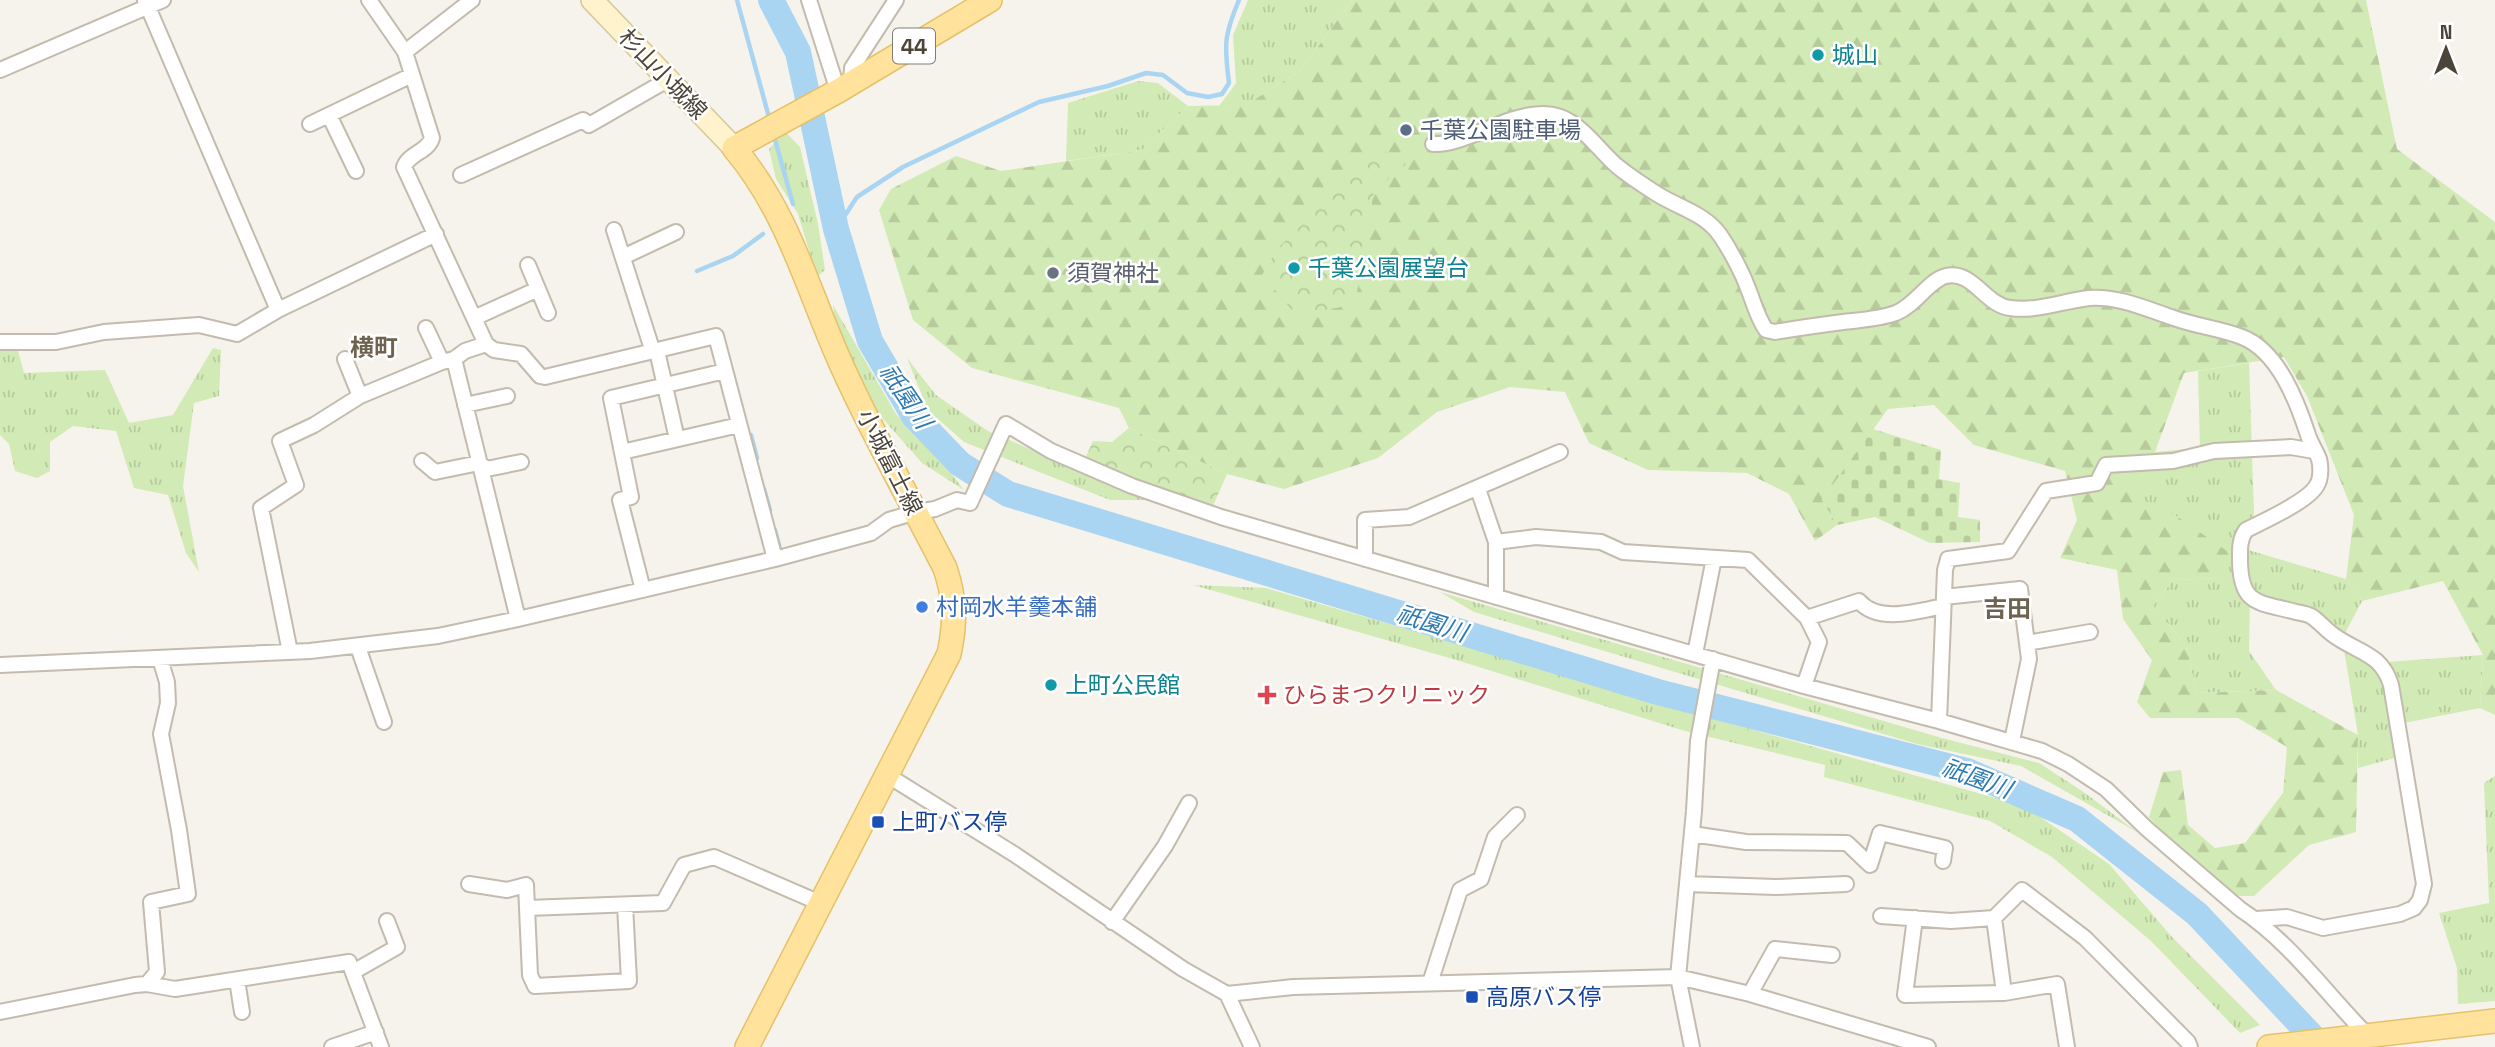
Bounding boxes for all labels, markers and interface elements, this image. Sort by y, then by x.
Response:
north arrow [2411,14,2481,84]
text: N [2440,20,2452,45]
street label: 杉山小城線 [612,22,714,126]
road number: 44 [893,28,935,64]
place label: 城山 [1832,40,1878,70]
marker: 城山 [1810,47,1826,63]
place label: 千葉公園駐車場 [1420,115,1581,145]
marker: 千葉公園駐車場 [1398,122,1414,138]
place label: 千葉公園展望台 [1308,253,1469,283]
place label: 須賀神社 [1067,258,1159,288]
marker: 千葉公園展望台 [1286,260,1302,276]
marker: 須賀神社 [1045,265,1061,281]
district label: 横町 [350,332,398,363]
water label: 祇園川 [873,357,941,437]
street label: 小城富士線 [851,404,929,520]
place label: 村岡水羊羹本舗 [936,592,1097,622]
district label: 吉田 [1983,593,2031,624]
water label: 祇園川 [1393,598,1474,649]
marker: 村岡水羊羹本舗 [914,599,930,615]
place label: 上町公民館 [1065,670,1180,700]
marker: 上町公民館 [1043,677,1059,693]
place label: ひらまつクリニック [1283,680,1490,710]
marker: ひらまつクリニック [1257,685,1277,705]
water label: 祇園川 [1938,751,2019,806]
place label: 上町バス停 [892,807,1007,837]
marker: 上町バス停 [870,814,886,830]
place label: 高原バス停 [1486,982,1601,1012]
marker: 高原バス停 [1464,989,1480,1005]

